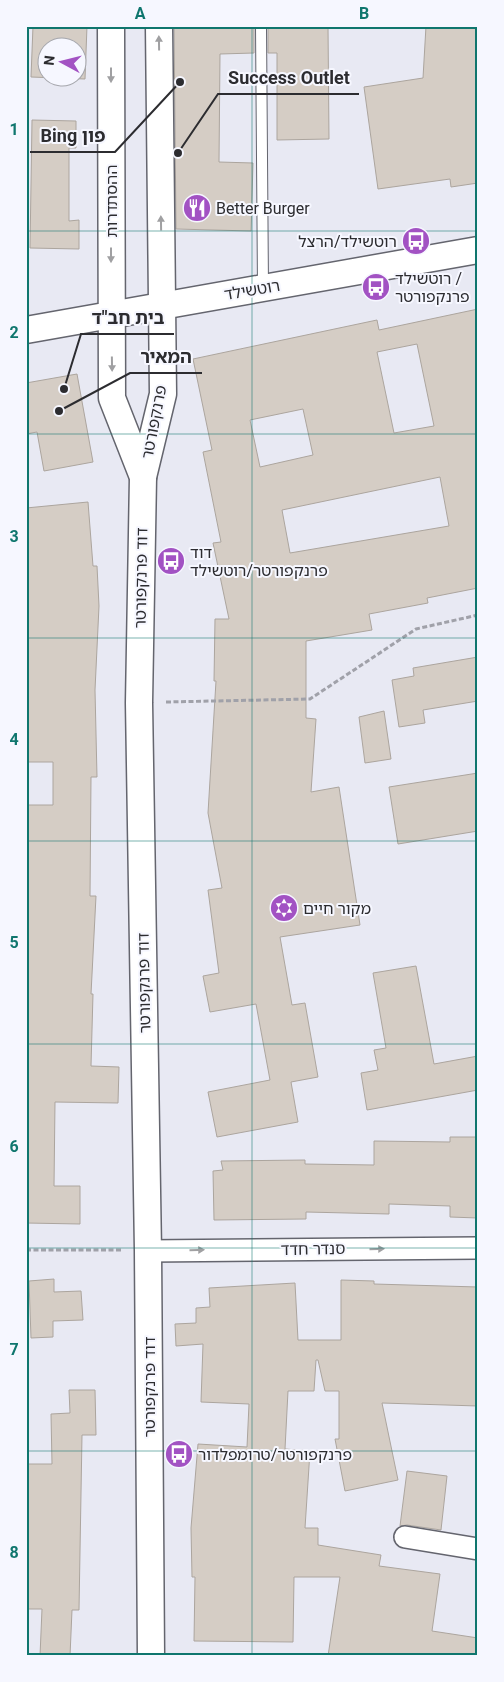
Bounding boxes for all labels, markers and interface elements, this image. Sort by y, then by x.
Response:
text: A [135,4,146,23]
text: B [359,4,369,23]
one-way arrow [155,35,163,51]
north arrow [38,38,88,88]
text: N [41,55,58,66]
callout: Success Outlet [218,61,359,94]
one-way arrow [107,67,115,83]
text: Success Outlet [228,67,350,88]
callout: Bing פון [30,119,115,152]
text: 1 [9,120,19,139]
text: Bing פון [41,125,105,146]
street label: ההסתדרות [102,165,121,237]
restaurant icon: Better Burger [182,193,212,223]
place label: Better Burger [216,199,310,218]
one-way arrow [157,215,165,231]
bus stop icon: רוטשילד/הרצל [401,226,431,256]
place label: רוטשילד/הרצל [298,232,397,251]
one-way arrow [107,247,115,263]
place label: רוטשילד / פרנקפורטר [395,269,470,306]
bus stop icon: רוטשילד / פרנקפורטר [361,272,391,302]
street label: רוטשילד [223,276,281,304]
callout: בית חב"ד [81,301,174,334]
text: בית חב"ד [92,307,165,328]
text: 2 [9,323,19,342]
callout: המאיר [130,340,202,373]
text: המאיר [140,346,192,367]
one-way arrow [108,356,116,372]
street label: פרנקפורטר [138,384,170,460]
text: 3 [9,527,19,546]
street label: דוד פרנקפורטר [131,527,151,629]
place label: דוד פרנקפורטר/רוטשילד [190,543,328,580]
bus stop icon: דוד פרנקפורטר/רוטשילד [156,546,186,576]
text: 4 [9,730,19,749]
synagogue icon: מקור חיים [269,893,299,923]
place label: מקור חיים [303,899,371,918]
street label: דוד פרנקפורטר [134,932,154,1034]
text: 5 [9,933,19,952]
text: 6 [9,1137,19,1156]
street label: סנדר חדד [280,1239,346,1259]
one-way arrow [369,1244,385,1252]
one-way arrow [189,1246,205,1254]
street label: דוד פרנקפורטר [140,1336,159,1437]
text: 7 [9,1340,19,1359]
bus stop icon: פרנקפורטר/טרומפלדור [164,1439,194,1469]
place label: פרנקפורטר/טרומפלדור [198,1445,352,1464]
text: 8 [9,1543,19,1562]

